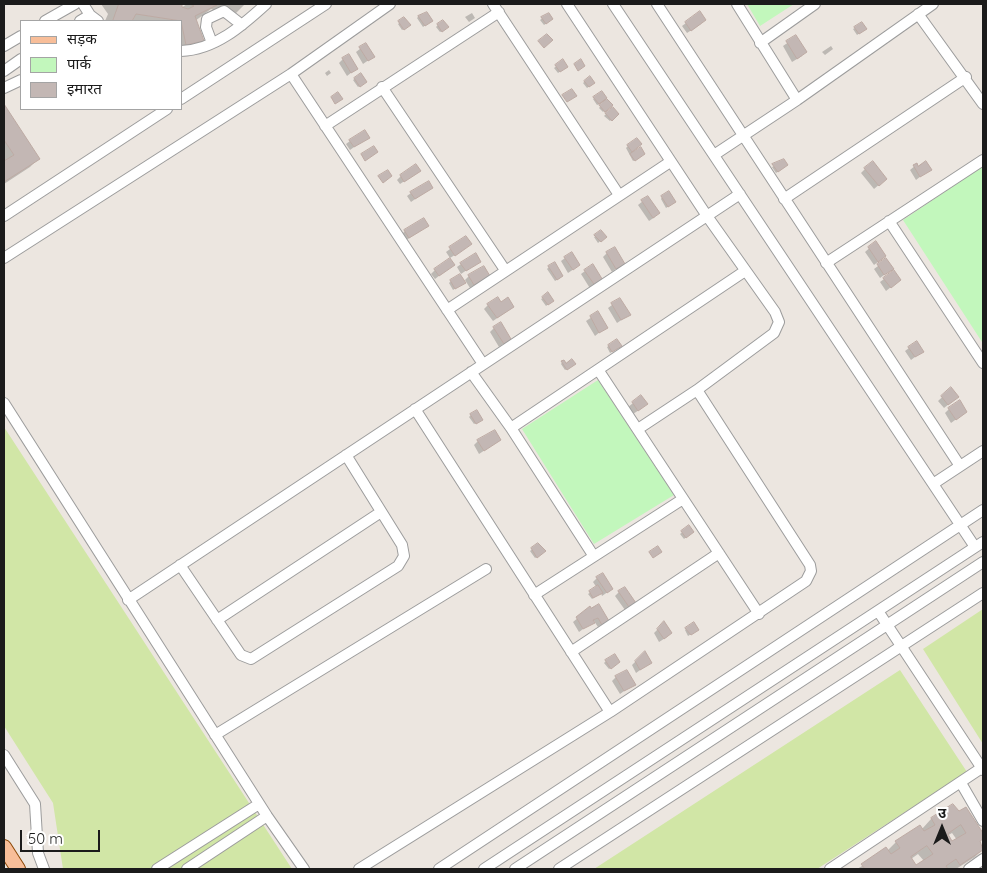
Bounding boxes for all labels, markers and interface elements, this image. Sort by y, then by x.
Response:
legend [20,20,182,110]
text: सड़क [67,29,97,48]
text: पार्क [67,54,91,73]
text: इमारत [67,79,102,98]
north arrow [917,803,967,853]
text: उ [938,804,946,822]
scale bar [22,820,102,852]
text: 50 m [28,829,63,848]

